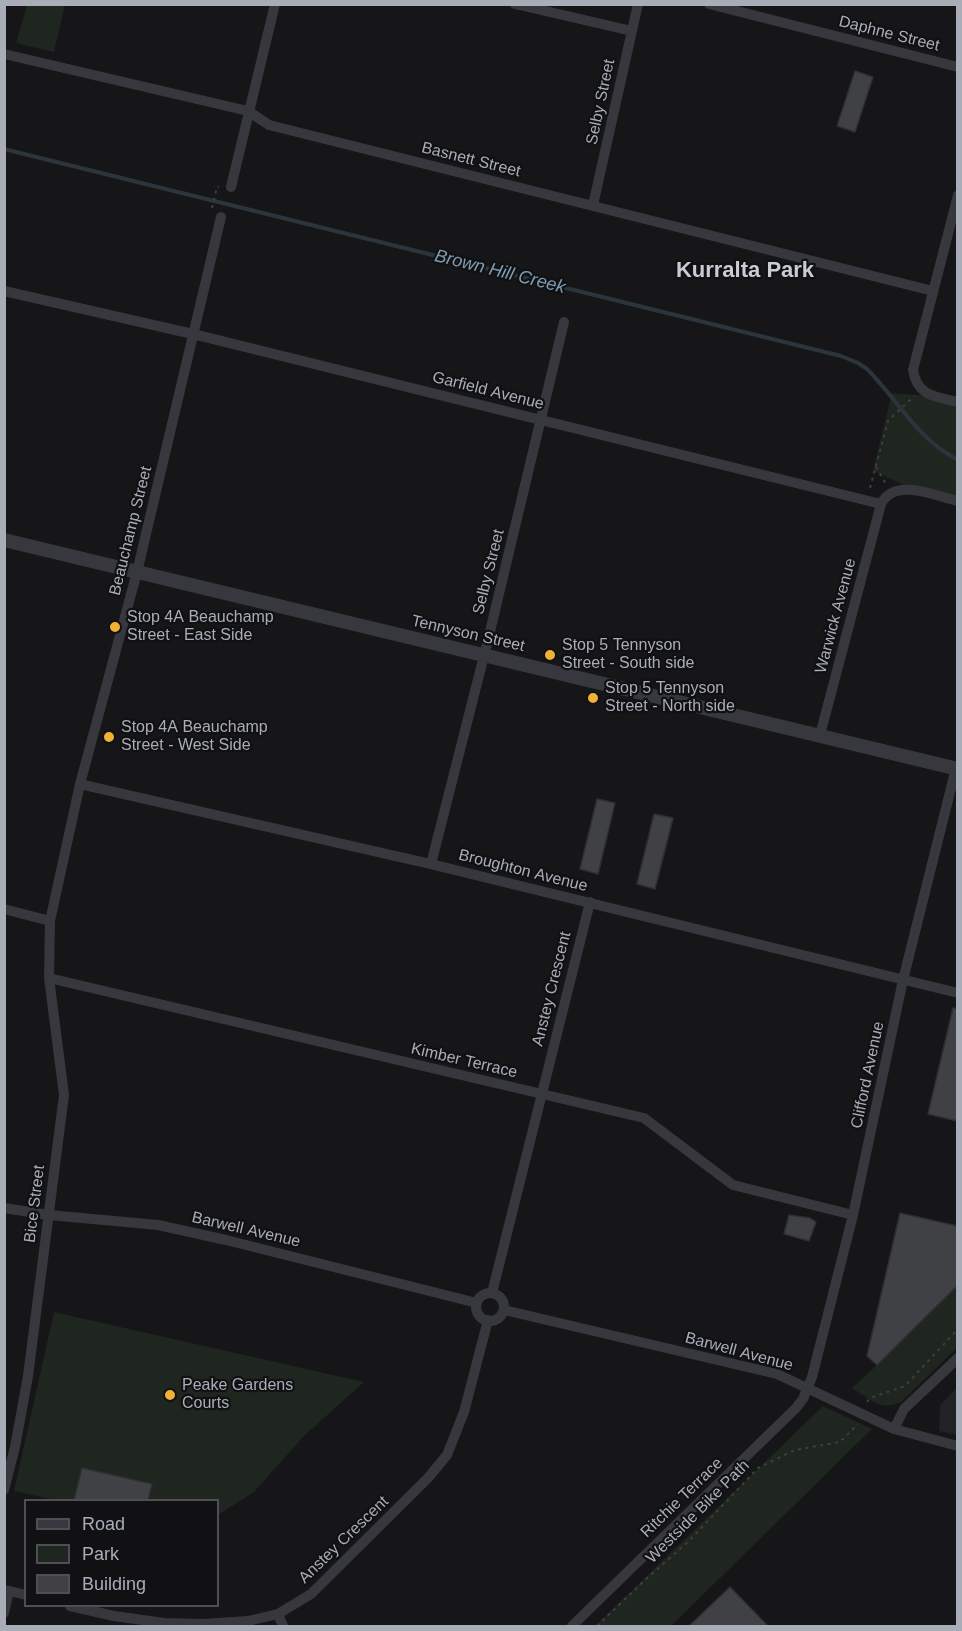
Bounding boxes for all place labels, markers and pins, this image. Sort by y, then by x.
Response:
place label: Stop 4A Beauchamp Street - East Side [127,608,274,646]
marker: Stop 4A Beauchamp Street - East Side [108,620,122,634]
place label: Stop 5 Tennyson Street - South side [562,636,695,674]
marker: Stop 5 Tennyson Street - South side [543,648,557,662]
place label: Stop 5 Tennyson Street - North side [605,679,735,717]
marker: Stop 5 Tennyson Street - North side [586,691,600,705]
place label: Stop 4A Beauchamp Street - West Side [121,718,268,756]
marker: Stop 4A Beauchamp Street - West Side [102,730,116,744]
place label: Peake Gardens Courts [182,1376,293,1414]
marker: Peake Gardens Courts [163,1388,177,1402]

